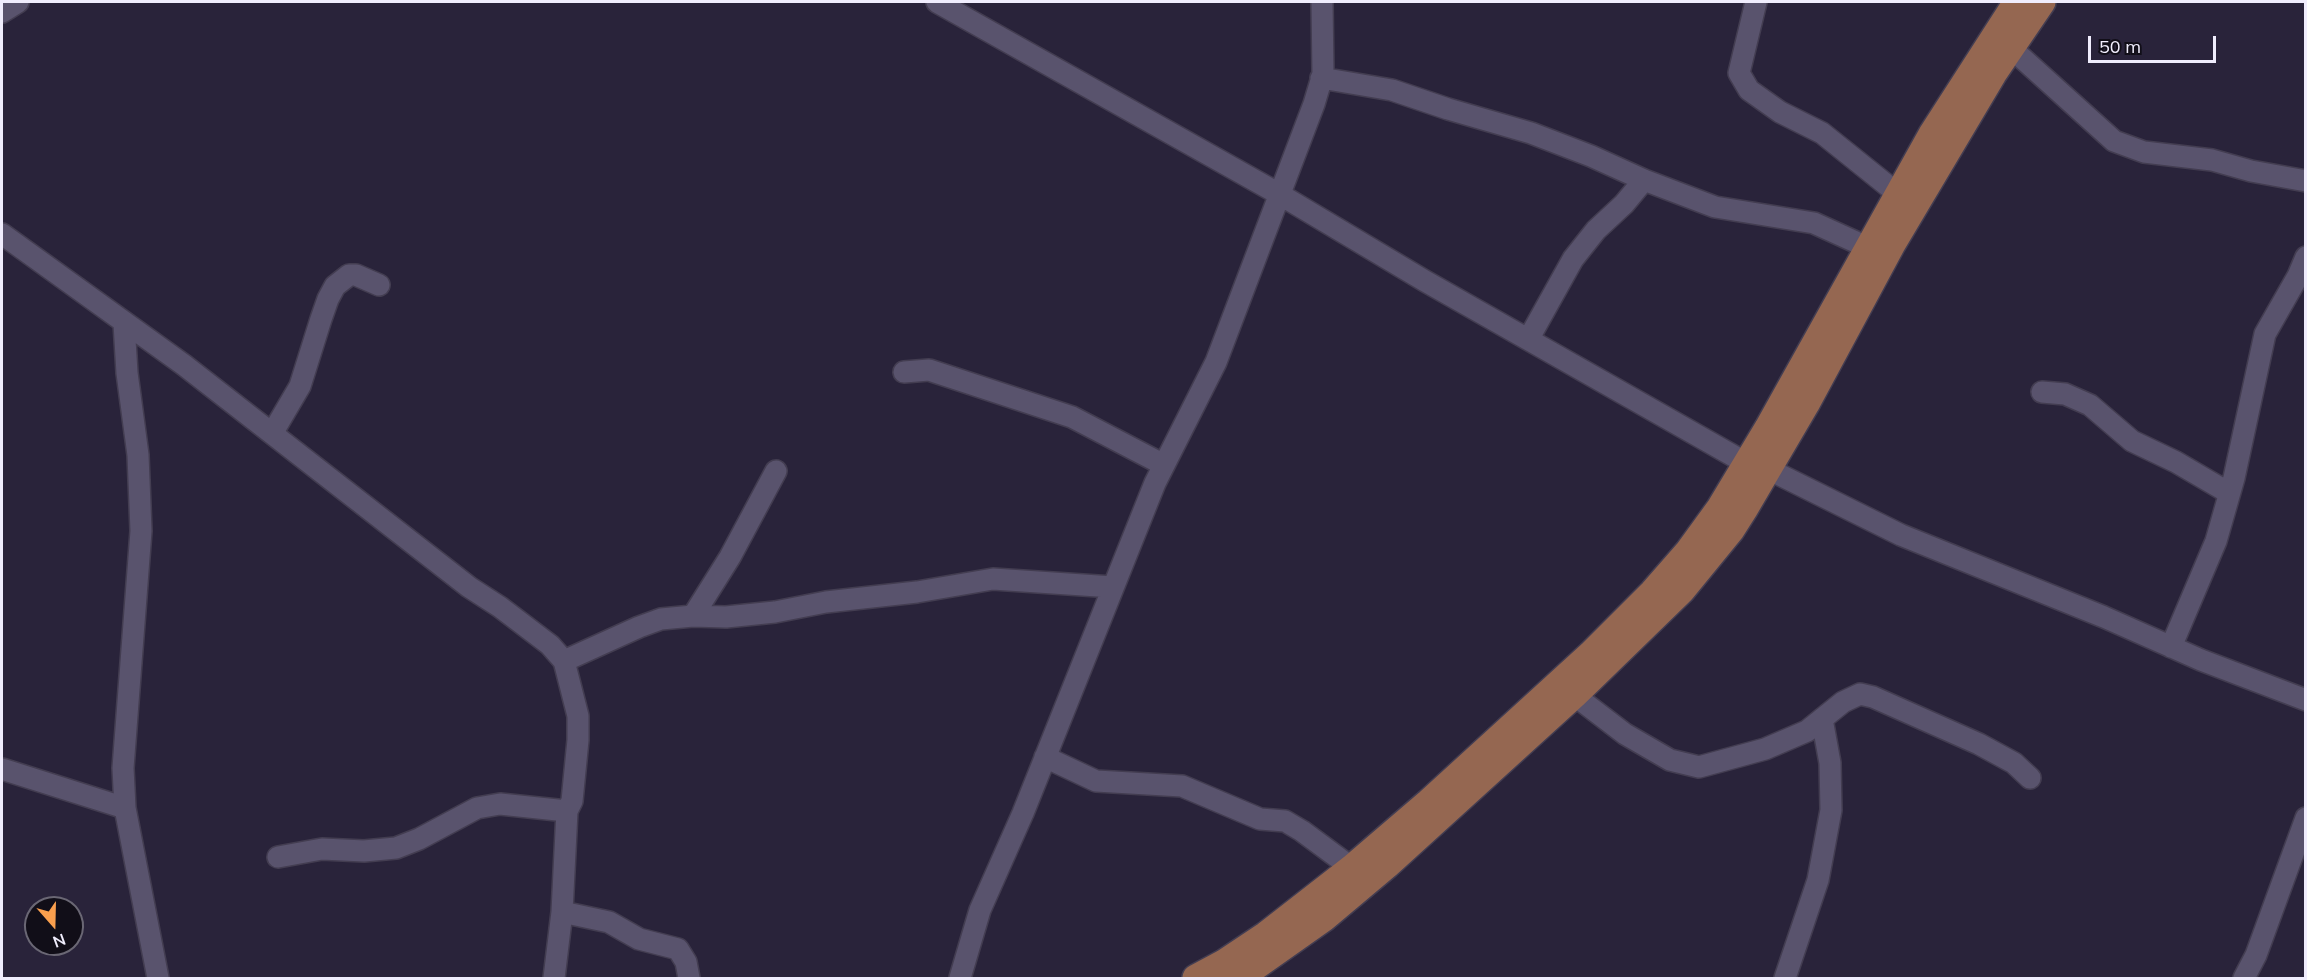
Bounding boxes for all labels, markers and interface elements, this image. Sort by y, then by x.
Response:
scale bar [2091,24,2218,62]
text: 50 m [2099,35,2141,58]
north arrow [24,896,84,956]
text: N [50,930,69,953]

